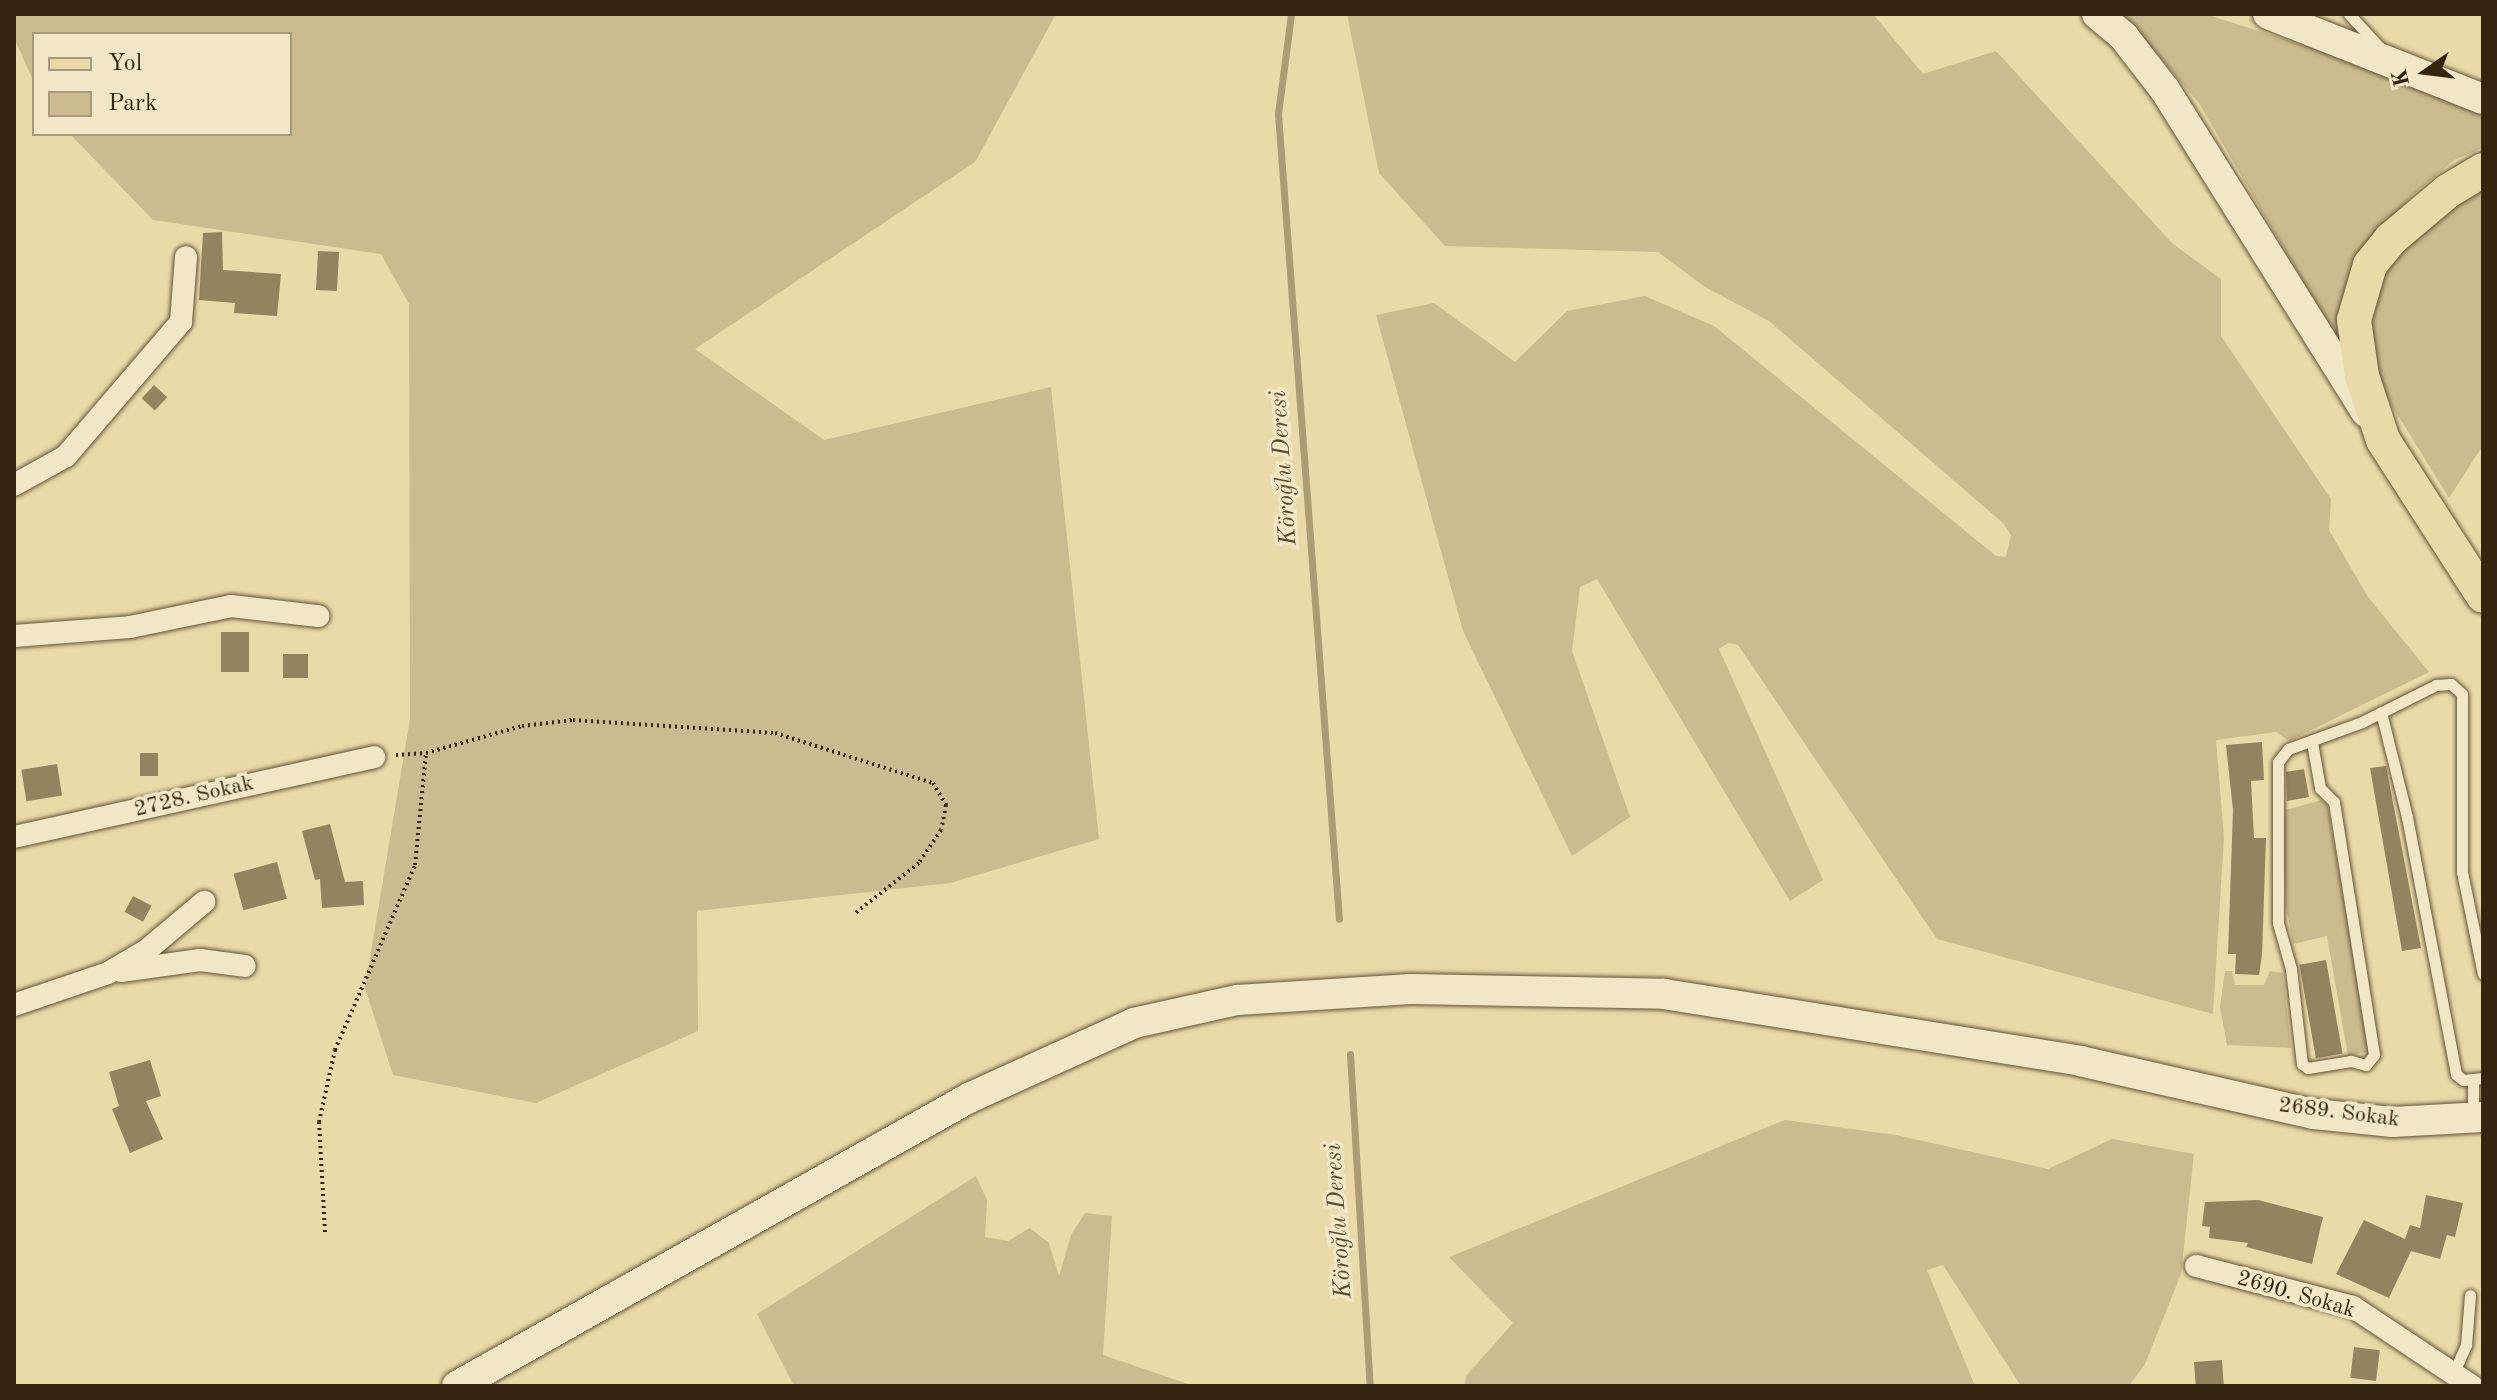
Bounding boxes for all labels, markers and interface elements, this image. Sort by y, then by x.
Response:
legend [32,32,292,136]
north arrow [2385,32,2465,112]
text: Yol [108,52,142,76]
text: K [2389,67,2414,89]
text: Park [108,92,157,116]
water label: Köroğlu Deresi [1265,389,1305,547]
street label: 2728. Sokak [132,770,256,824]
street label: 2689. Sokak [2277,1092,2401,1134]
water label: Köroğlu Deresi [1320,1142,1360,1300]
street label: 2690. Sokak [2234,1266,2358,1324]

